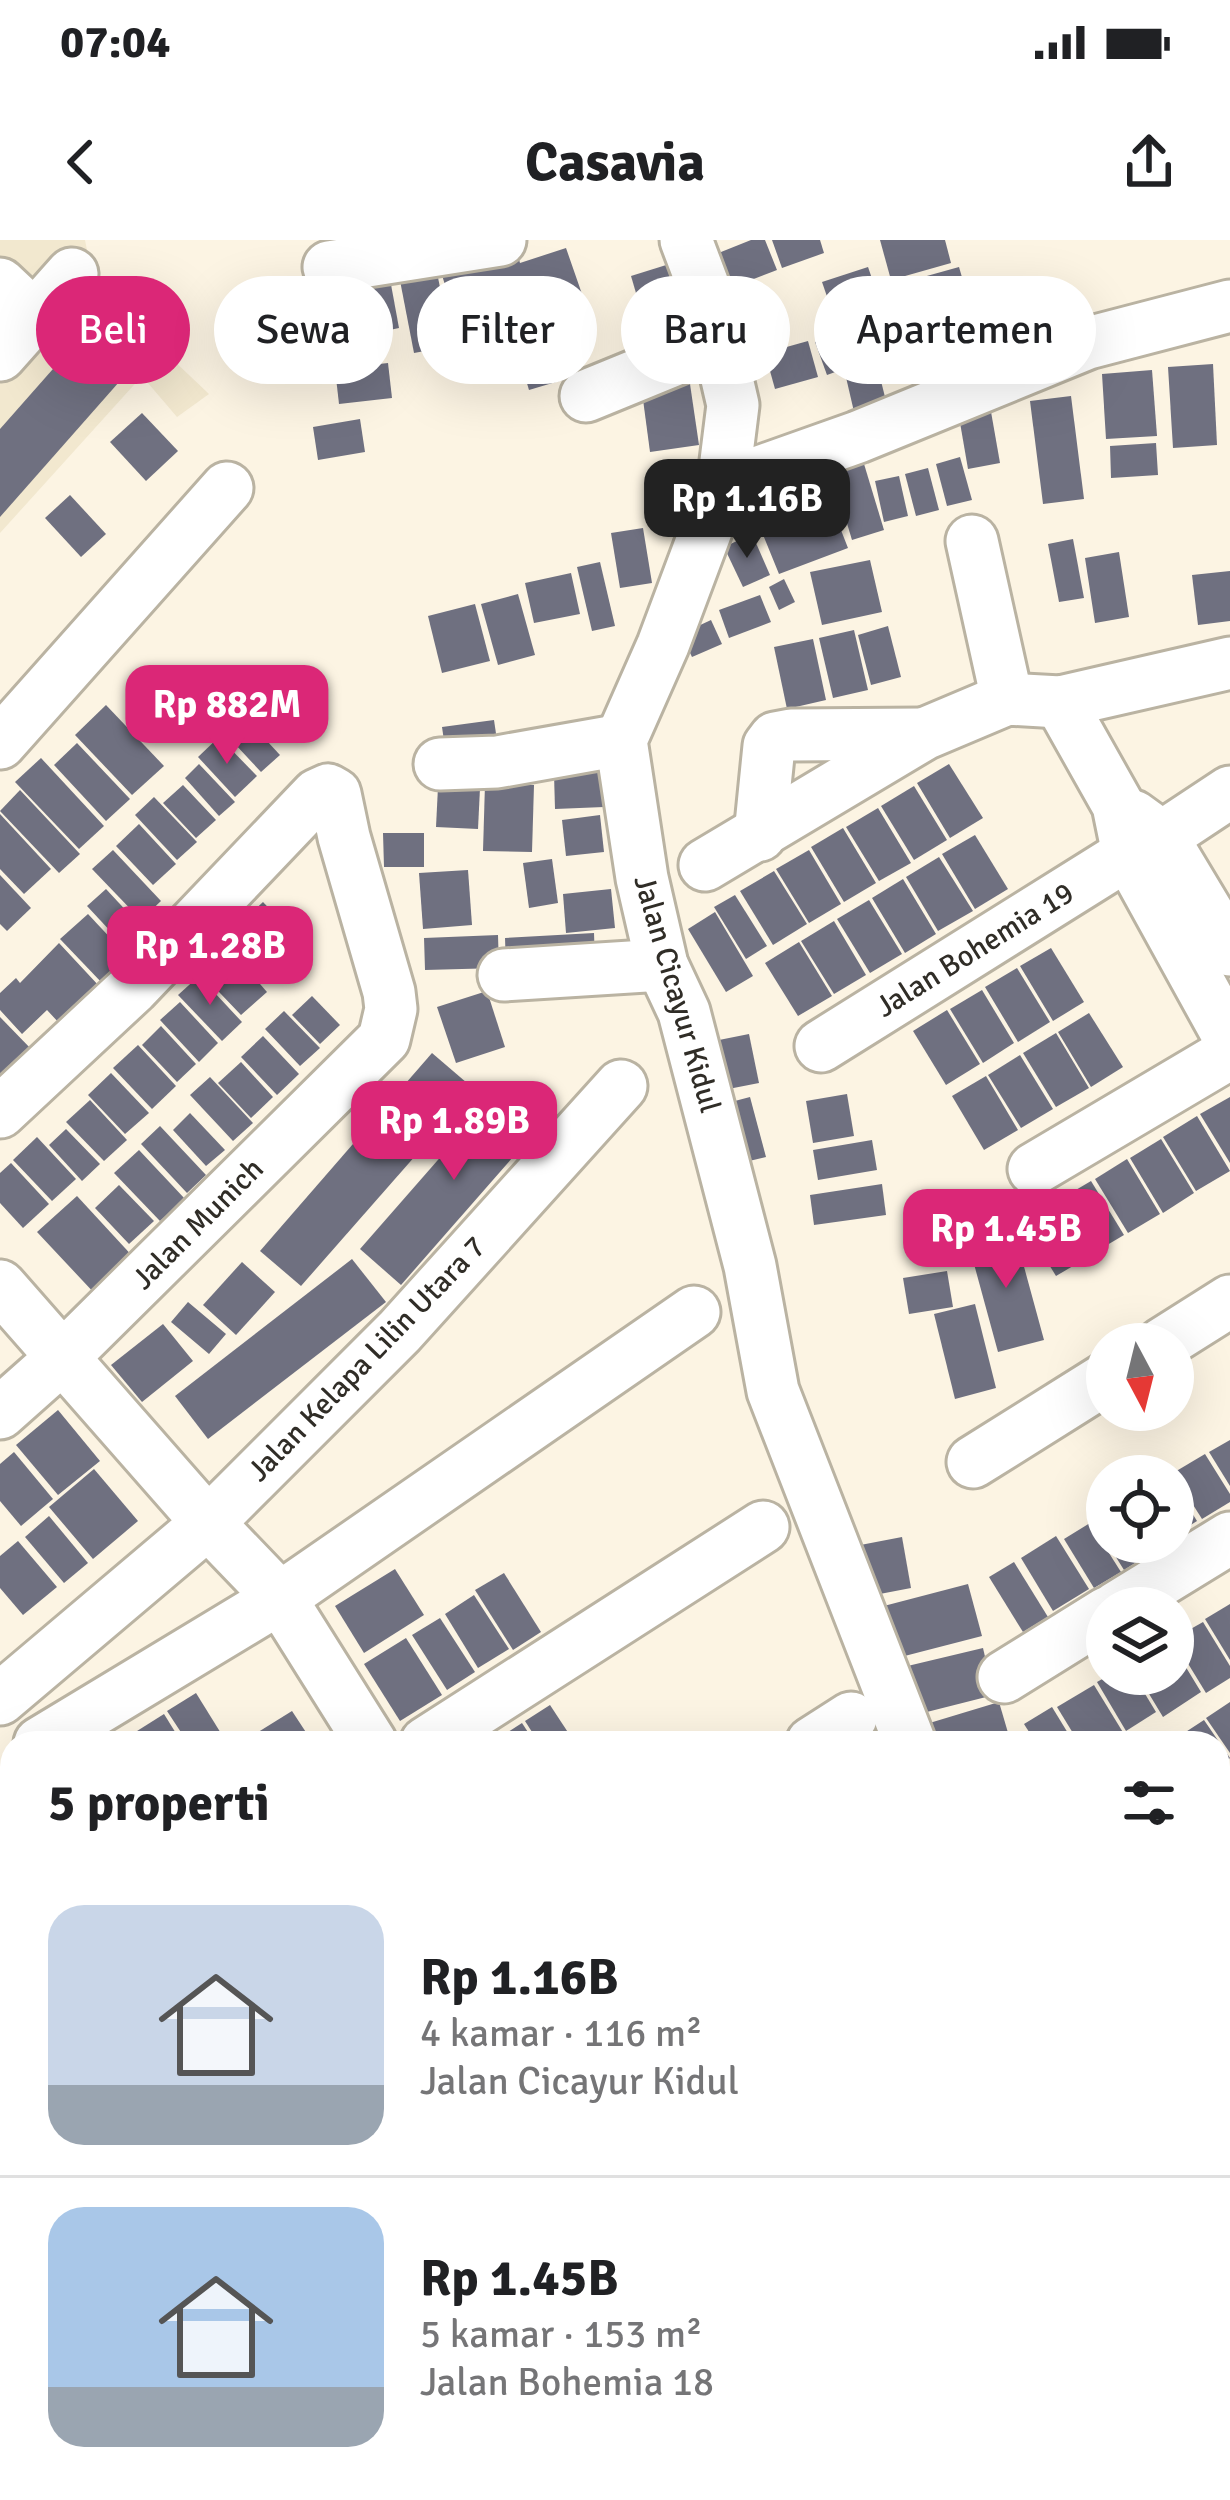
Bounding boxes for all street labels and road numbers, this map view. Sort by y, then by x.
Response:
street label: Jalan Cicayur Kidul [625,871,729,1117]
street label: Jalan Bohemia 19 [869,874,1081,1026]
street label: Jalan Munich [125,1151,271,1297]
street label: Jalan Kelapa Lilin Utara 7 [240,1229,494,1489]

